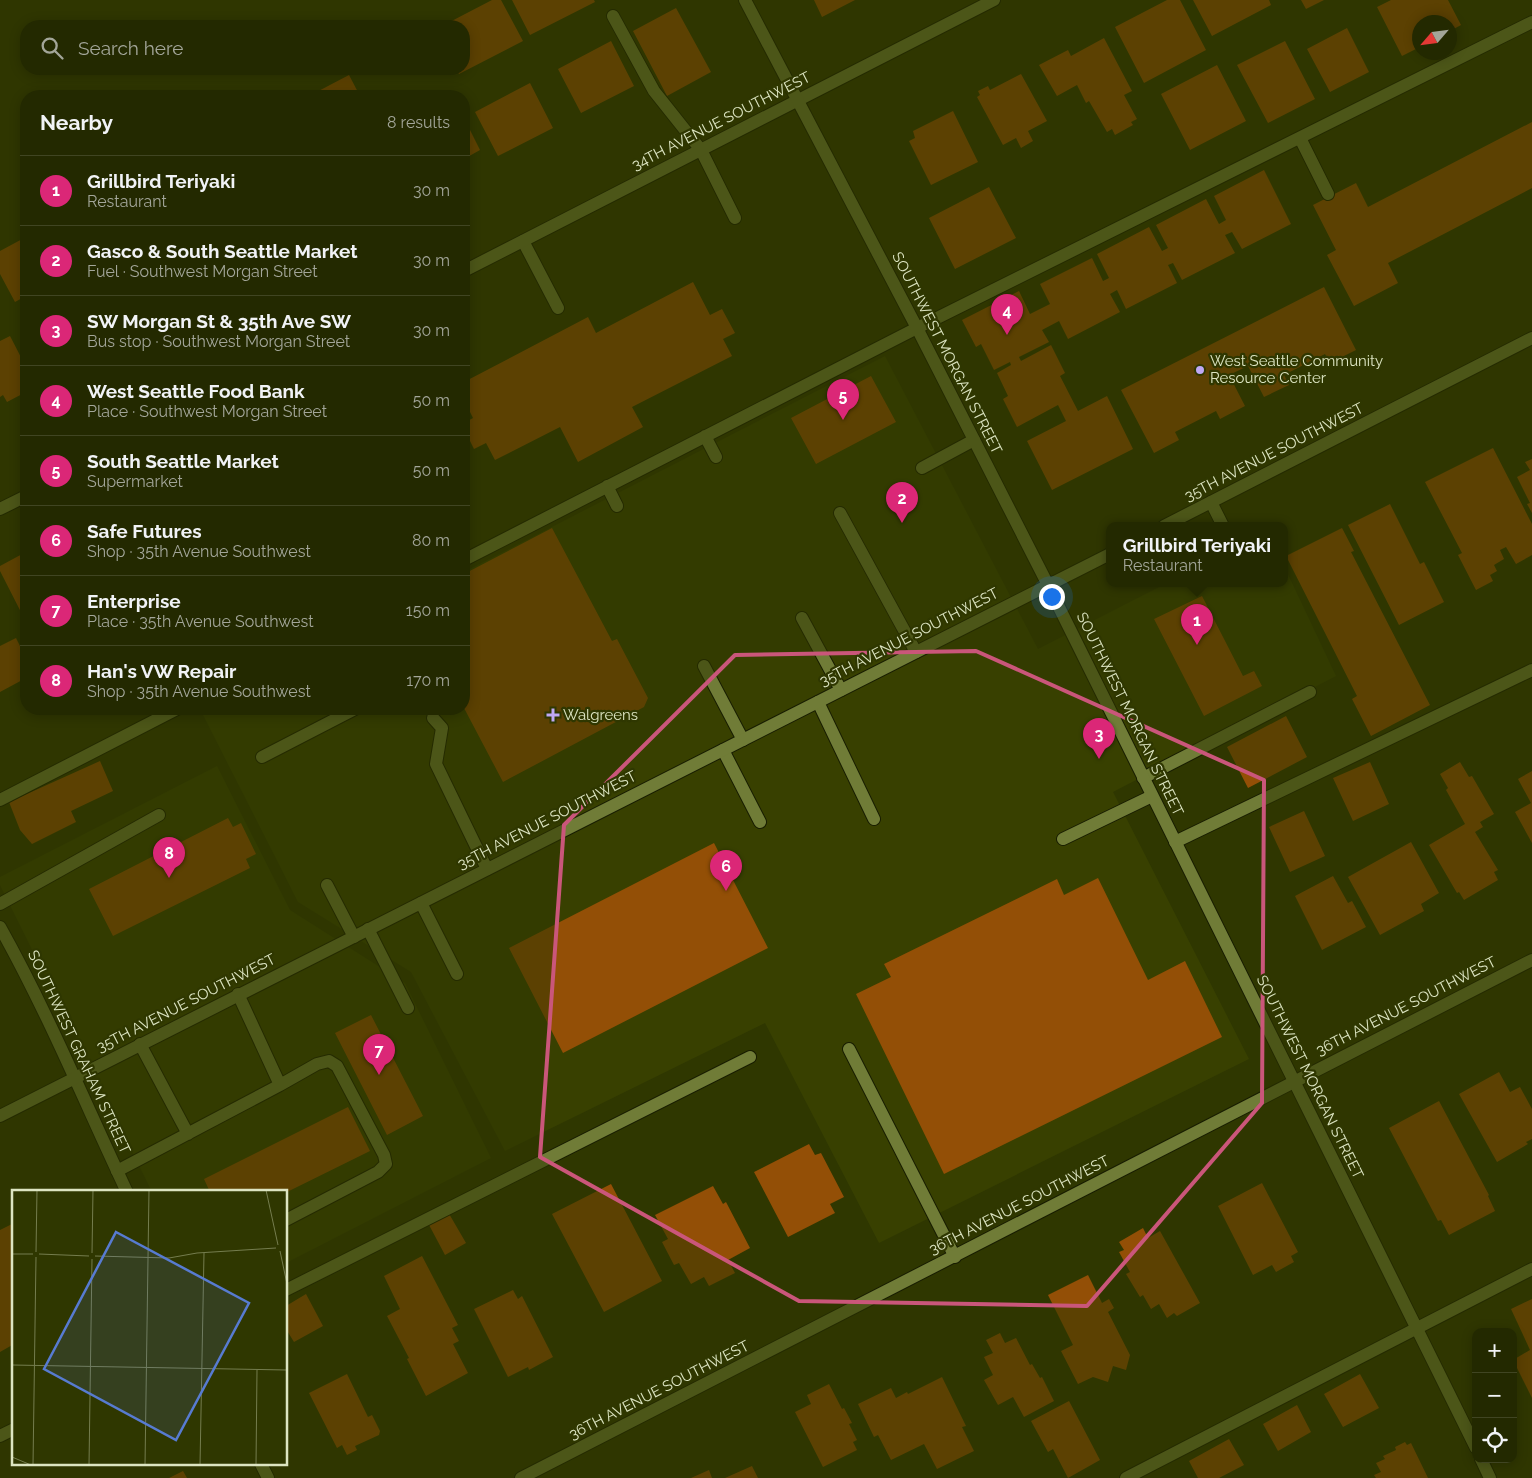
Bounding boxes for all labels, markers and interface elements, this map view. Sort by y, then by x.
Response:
north arrow [1412,15,1457,60]
search box [20,20,470,75]
icon: search [38,34,66,62]
text: Search here [78,37,184,59]
street label: 34TH AVENUE SOUTHWEST [629,68,813,174]
text: Nearby [40,110,113,135]
text: 8 results [387,113,450,132]
text: Grillbird Teriyaki [87,170,235,192]
text: 1 [52,181,60,200]
text: 30 m [413,181,450,200]
text: Restaurant [87,192,167,211]
text: Gasco & South Seattle Market [87,240,358,262]
street label: SOUTHWEST MORGAN STREET [888,249,1006,457]
text: 2 [51,251,61,270]
text: 30 m [413,251,450,270]
text: Fuel · Southwest Morgan Street [87,262,318,281]
pin: 4 [991,294,1023,335]
text: SW Morgan St & 35th Ave SW [87,310,351,332]
text: 3 [52,321,60,340]
text: 30 m [413,321,450,340]
text: Bus stop · Southwest Morgan Street [87,332,350,351]
place label: West Seattle Community Resource Center [1210,352,1383,387]
marker: West Seattle Community Resource Center [1194,364,1206,376]
pin: 5 [827,379,859,420]
text: West Seattle Food Bank [87,380,305,402]
text: 4 [51,391,61,410]
text: 50 m [413,391,450,410]
street label: 35TH AVENUE SOUTHWEST [1181,399,1367,505]
text: Place · Southwest Morgan Street [87,402,327,421]
text: South Seattle Market [87,450,279,472]
text: 5 [52,461,60,480]
text: 50 m [413,461,450,480]
text: Supermarket [87,472,183,491]
pin: 2 [886,482,918,523]
text: Safe Futures [87,520,202,542]
popup [1106,522,1288,587]
text: 6 [51,531,61,550]
text: 80 m [412,531,450,550]
text: Grillbird Teriyaki [1123,534,1271,556]
text: Shop · 35th Avenue Southwest [87,542,311,561]
text: Restaurant [1123,556,1203,575]
street label: 35TH AVENUE SOUTHWEST [816,584,1002,690]
your location [1039,584,1065,610]
text: Enterprise [87,590,181,612]
text: 7 [52,601,60,620]
text: 150 m [406,601,450,620]
pin: 1 [1181,604,1213,645]
street label: SOUTHWEST MORGAN STREET [1073,609,1187,819]
text: Place · 35th Avenue Southwest [87,612,314,631]
text: Han's VW Repair [87,660,236,682]
text: 8 [51,671,61,690]
text: 170 m [406,671,450,690]
text: Shop · 35th Avenue Southwest [87,682,311,701]
place label: Walgreens [563,706,638,724]
marker: Walgreens [547,709,559,721]
pin: 3 [1083,718,1115,759]
street label: 35TH AVENUE SOUTHWEST [454,767,640,873]
pin: 8 [153,837,185,878]
pin: 6 [710,850,742,891]
street label: SOUTHWEST GRAHAM STREET [24,947,134,1157]
street label: 35TH AVENUE SOUTHWEST [93,950,279,1056]
street label: 36TH AVENUE SOUTHWEST [1313,953,1499,1059]
street label: SOUTHWEST MORGAN STREET [1253,972,1367,1182]
pin: 7 [363,1034,395,1075]
street label: 36TH AVENUE SOUTHWEST [926,1152,1112,1258]
inset map [12,1190,288,1466]
map controls [1472,1328,1517,1463]
button: + [1472,1328,1517,1373]
street label: 36TH AVENUE SOUTHWEST [566,1337,752,1443]
button: − [1472,1373,1517,1418]
button: locate [1472,1418,1517,1463]

